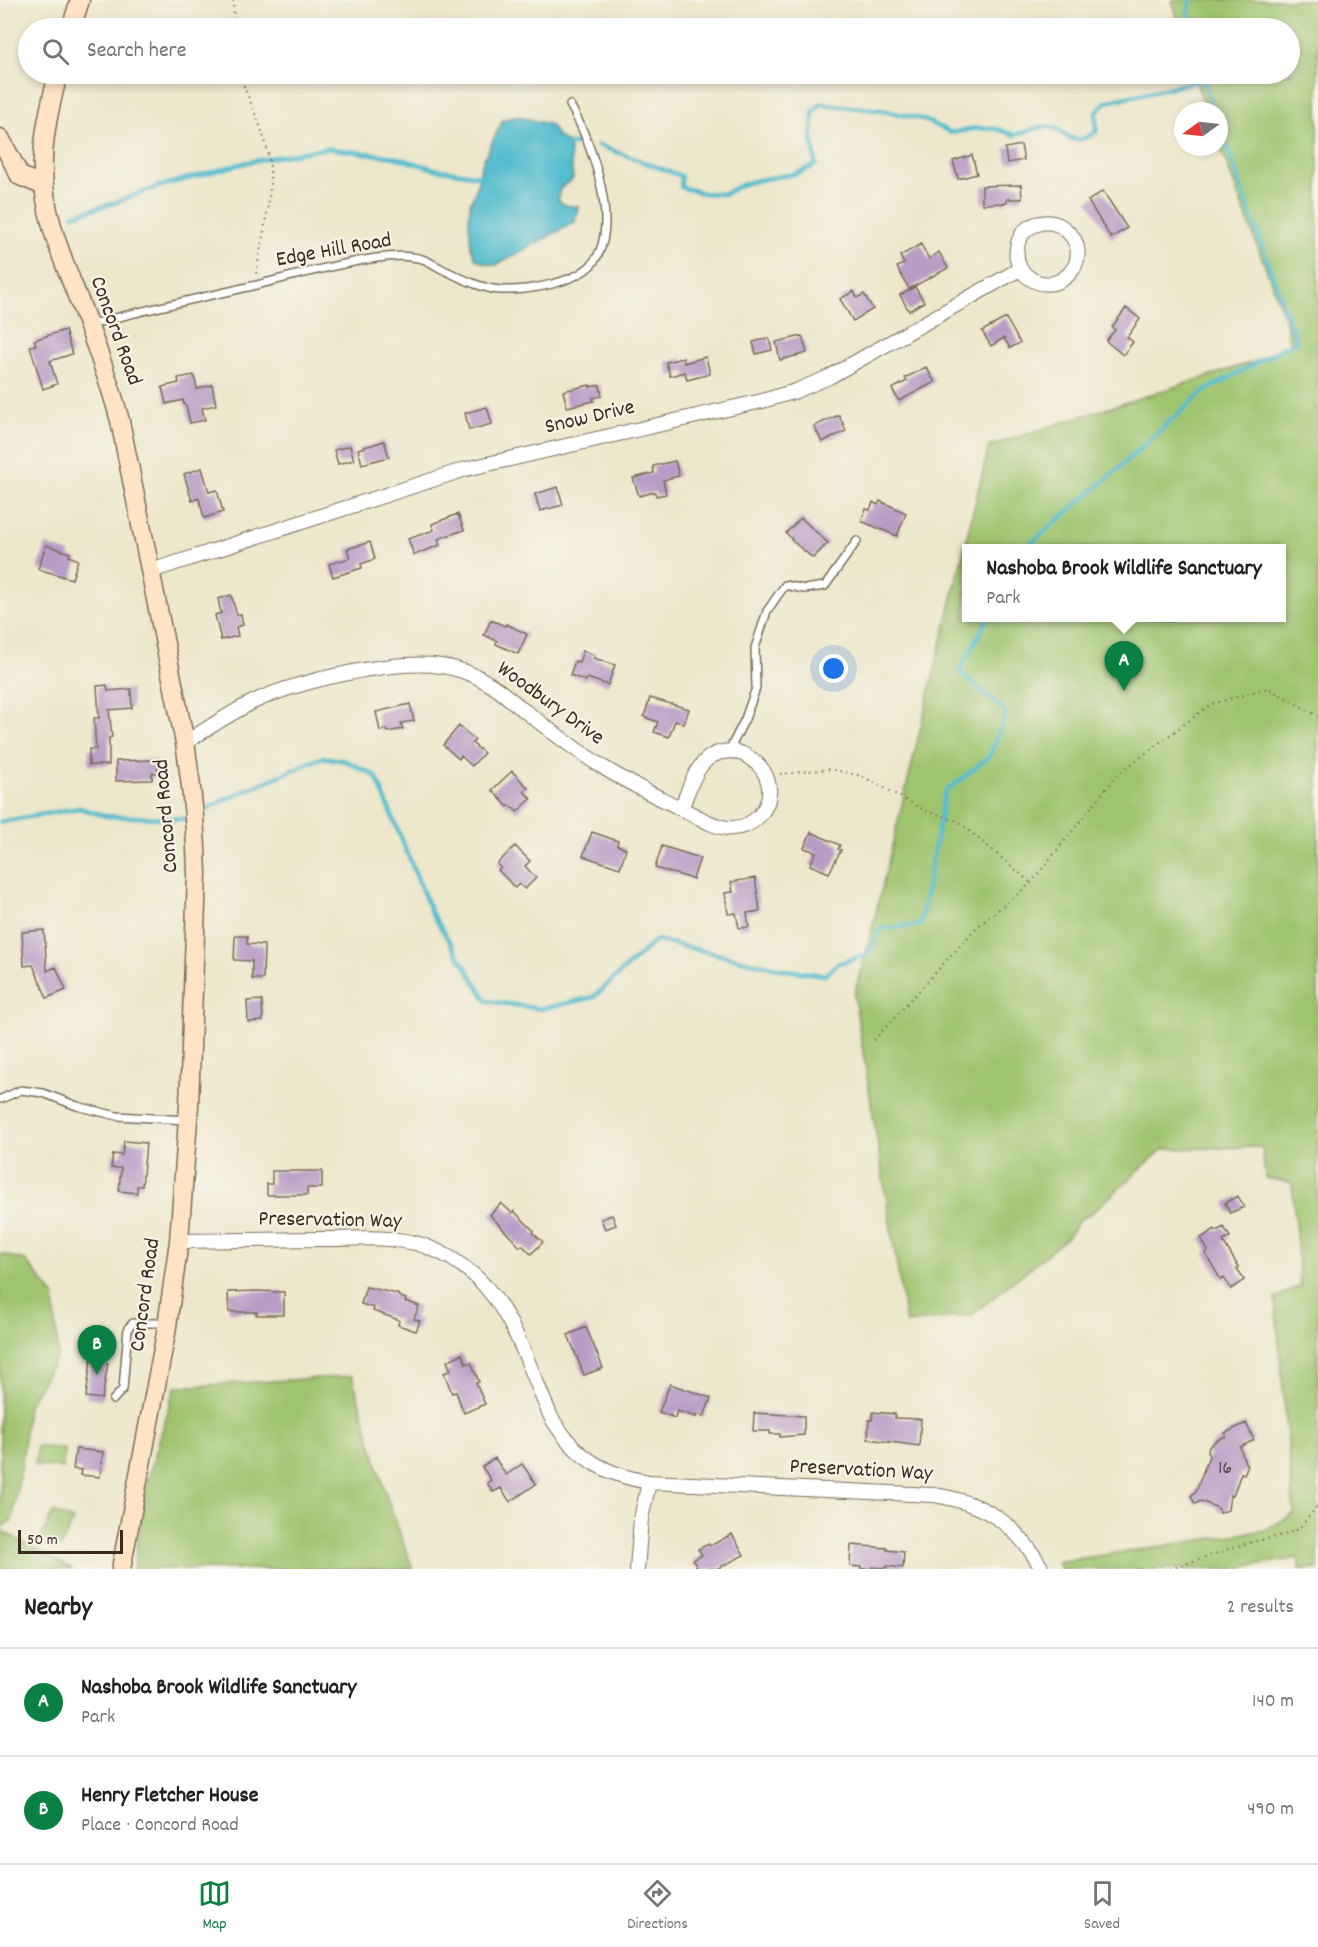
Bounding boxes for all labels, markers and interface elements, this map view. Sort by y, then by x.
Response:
search box [18,18,1300,84]
icon: search [39,35,72,68]
text: Search here [87,36,186,67]
north arrow [1174,102,1228,156]
street label: Edge Hill Road [274,226,394,276]
street label: Concord Road [81,272,149,390]
street label: Snow Drive [542,393,638,443]
popup [962,544,1286,622]
text: Nashoba Brook Wildlife Sanctuary [986,554,1262,585]
text: Park [986,585,1020,613]
pin: A [1104,642,1144,691]
street label: Woodbury Drive [490,654,610,754]
your location [819,654,848,683]
street label: Concord Road [147,758,187,874]
street label: Preservation Way [258,1204,403,1238]
street label: Concord Road [123,1236,169,1354]
pin: B [78,1326,116,1375]
street label: Preservation Way [789,1452,935,1490]
house number: 16 [1218,1455,1232,1483]
scale bar [18,1527,123,1554]
text: 50 m [27,1529,58,1552]
text: Nearby [24,1590,92,1627]
text: 2 results [1227,1594,1294,1622]
text: Nashoba Brook Wildlife Sanctuary [81,1673,356,1704]
text: A [38,1688,49,1716]
text: 140 m [1252,1688,1294,1716]
text: Park [81,1704,115,1732]
text: Henry Fletcher House [81,1781,258,1812]
text: B [39,1796,48,1824]
text: 490 m [1247,1796,1294,1824]
text: Place · Concord Road [81,1812,239,1840]
tab: Map [198,1877,231,1936]
tab: Directions [627,1877,688,1936]
tab: Saved [1084,1877,1120,1936]

